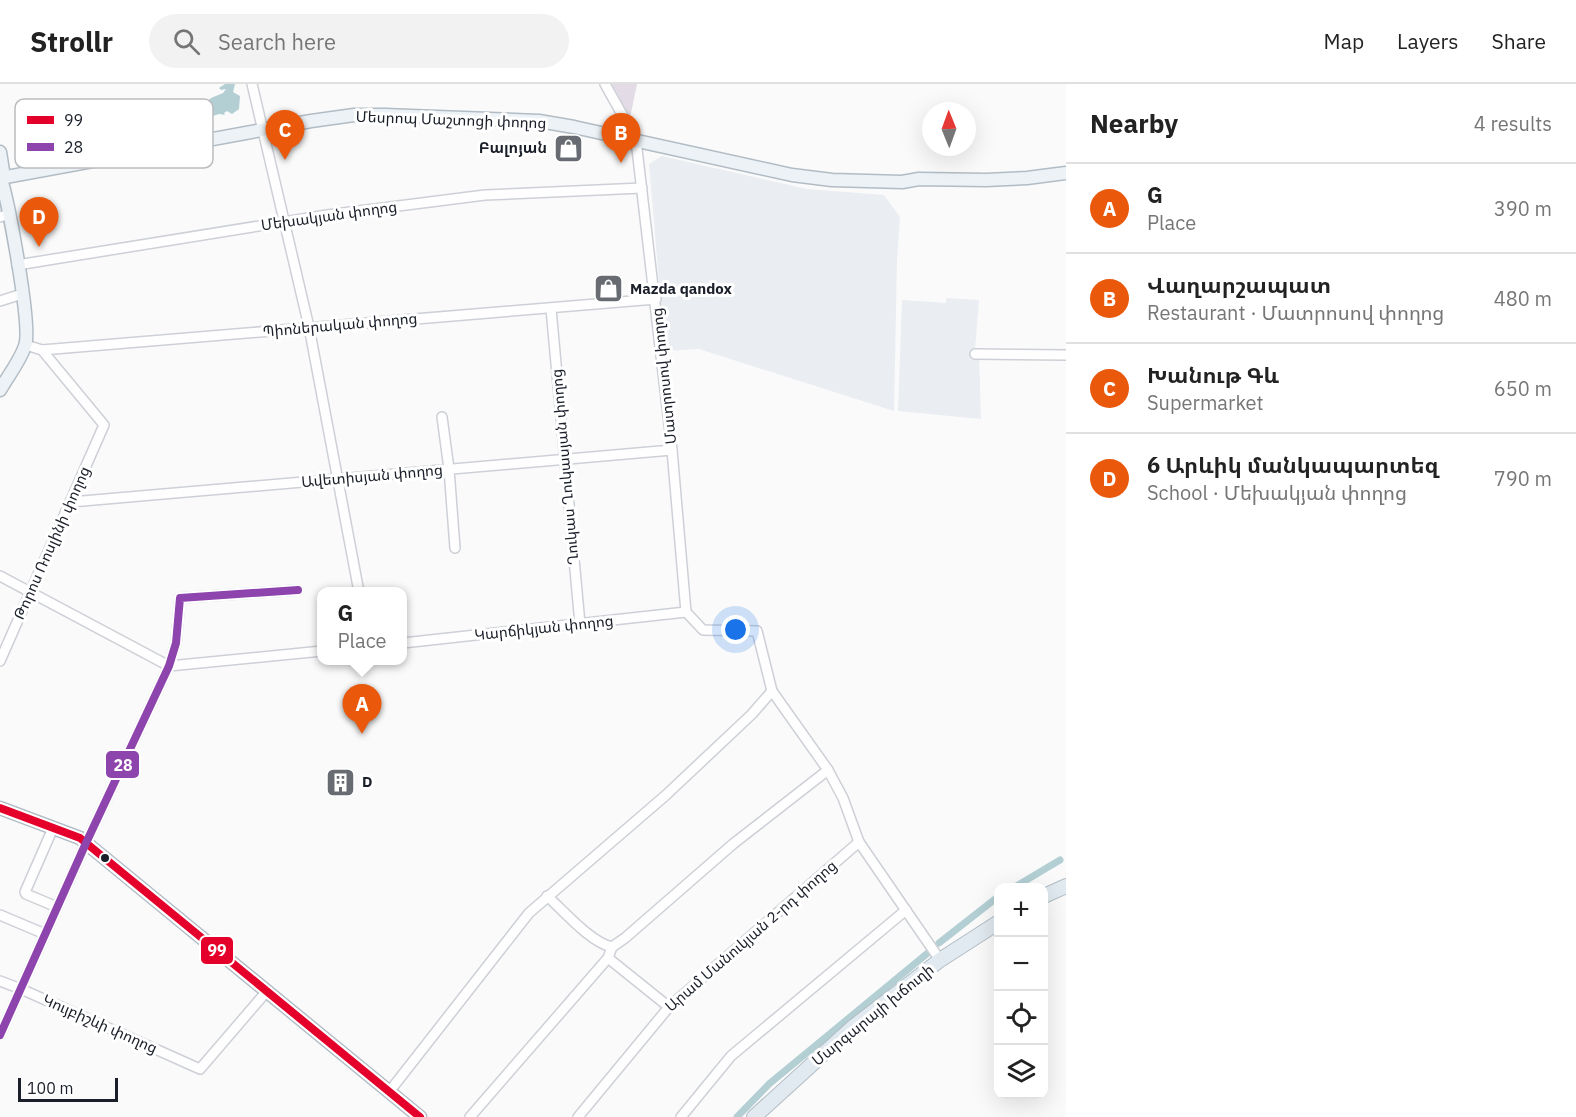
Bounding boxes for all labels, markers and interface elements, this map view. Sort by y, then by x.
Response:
search box [149,14,569,68]
text: Strollr [30,23,113,60]
icon: search [170,25,203,58]
text: Search here [218,27,336,56]
text: Map [1324,27,1364,55]
text: Layers [1397,27,1459,55]
text: Share [1492,27,1546,55]
legend [15,99,213,168]
north arrow [922,102,976,156]
text: Nearby [1090,106,1178,140]
street label: Մեսրոպ Մաշտոցի փողոց [355,107,547,132]
text: 99 [64,110,83,130]
pin: C [266,110,304,160]
text: 4 results [1474,110,1552,137]
pin: B [602,113,640,163]
shop icon: Բալոյան [552,132,584,164]
text: 28 [64,137,83,157]
place label: Բալոյան [479,138,547,157]
text: G [1147,180,1163,209]
text: A [1103,195,1116,222]
text: 390 m [1494,195,1552,222]
street label: Մեխակյան փողոց [260,197,398,234]
pin: D [20,198,58,247]
text: Place [1147,209,1196,236]
text: Վաղարշապատ [1147,270,1331,299]
shop icon: Mazda qandox [593,273,625,305]
place label: Mazda qandox [630,279,733,298]
text: B [1103,285,1116,312]
text: 480 m [1494,285,1552,312]
text: Restaurant · Մատրոսով փողոց [1147,299,1444,326]
street label: Մատրոսով փողոց [647,307,680,445]
street label: Պիոներական փողոց [262,308,418,341]
text: Խանութ Գև [1147,360,1279,389]
street label: Ղուկաս Ղուկասյան փողոց [546,368,583,566]
text: C [1103,375,1116,402]
text: 650 m [1494,375,1552,402]
text: Supermarket [1147,389,1264,416]
text: 6 Արևիկ մանկապարտեզ [1147,450,1439,479]
street label: Ավետիսյան փողոց [300,460,444,491]
street label: Թորոս Ռոսլինի փողոց [9,463,94,622]
text: D [1103,465,1116,492]
text: 790 m [1494,465,1552,492]
text: School · Մեխակյան փողոց [1147,479,1407,506]
popup [317,587,407,665]
text: G [337,598,353,627]
street label: Կարճիկյան փողոց [473,611,614,644]
your location [721,615,750,644]
text: Place [337,627,387,654]
pin: A [342,684,382,734]
line badge: 28 [105,750,140,779]
text: 28 [113,755,133,775]
building icon: D [325,766,357,798]
place label: D [362,772,372,791]
unlabelled marker [99,852,111,864]
street label: Արամ Մանուկյան 2-րդ փողոց [661,856,841,1015]
map controls [994,883,1048,1099]
button: + [994,883,1048,937]
line badge: 99 [200,936,234,965]
button: − [994,937,1048,991]
text: 99 [207,940,227,960]
street label: Մարգարայի խճուղի [808,960,937,1070]
street label: Կույբիշևի փողոց [40,990,161,1057]
button: locate [994,991,1048,1045]
button: layers [994,1045,1048,1099]
scale bar [18,1075,118,1102]
text: 100 m [27,1078,74,1098]

